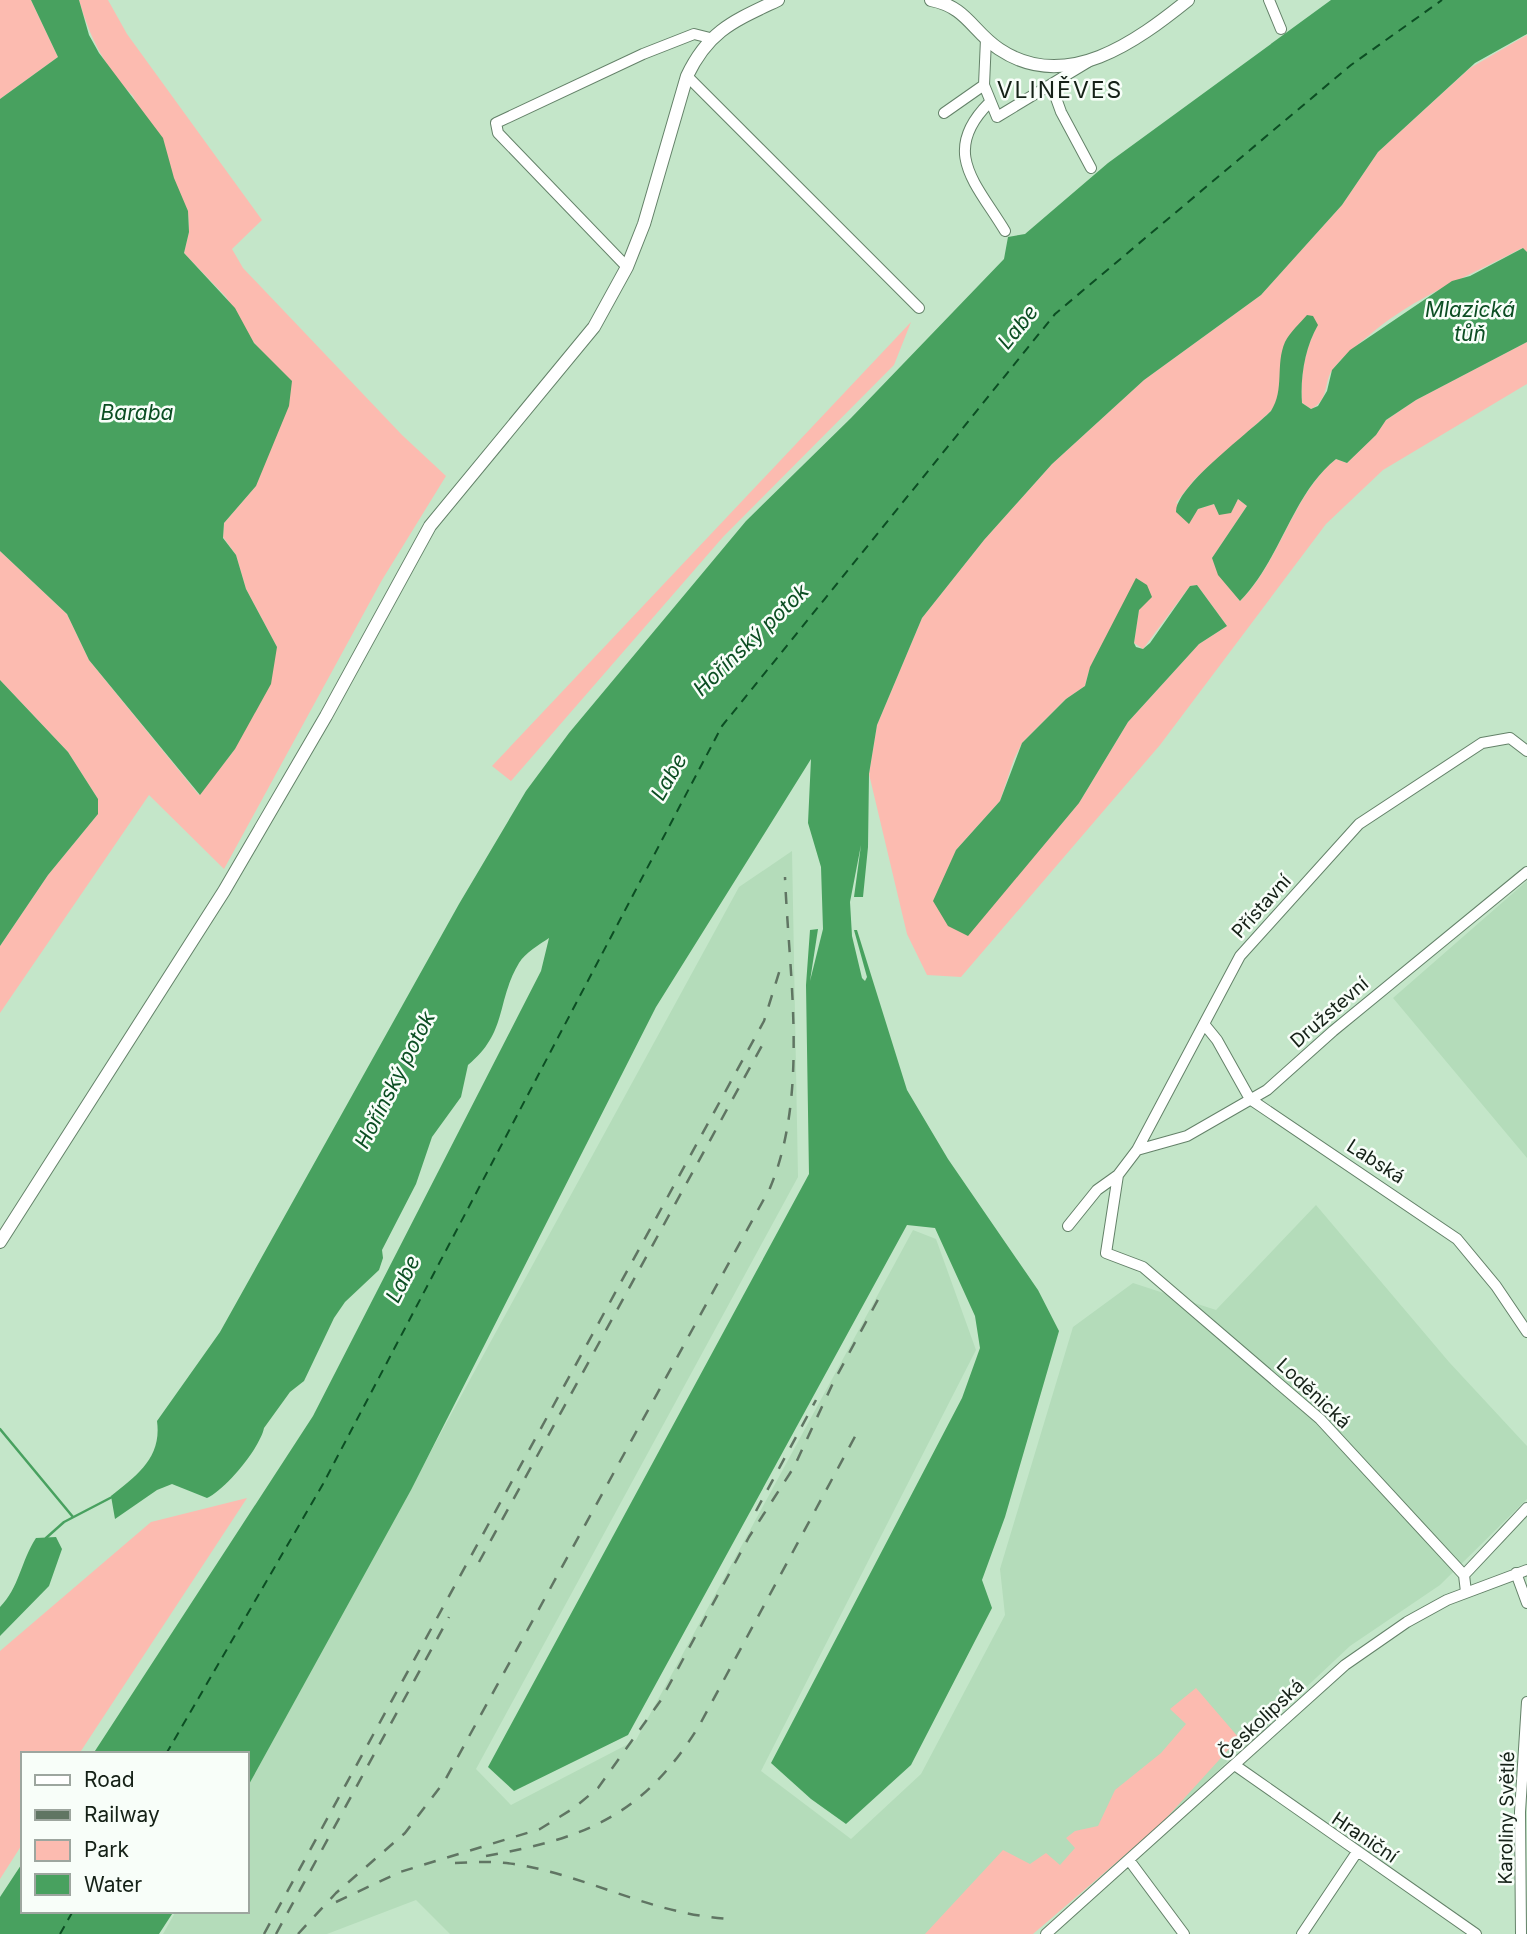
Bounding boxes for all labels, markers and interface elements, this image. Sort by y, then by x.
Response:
district label: VLINĚVES [997,76,1123,104]
water label: Mlazická tůň [1425,297,1515,346]
water label: Labe [992,299,1043,354]
water label: Baraba [101,400,174,425]
water label: Hořínský potok [688,578,814,701]
water label: Labe [645,749,692,805]
street label: Přístavní [1227,870,1296,943]
street label: Družstevní [1286,972,1373,1053]
water label: Hořínský potok [349,1007,440,1153]
street label: Labská [1343,1134,1409,1189]
water label: Labe [380,1251,425,1307]
street label: Loděnická [1272,1353,1355,1433]
street label: Českolipská [1214,1674,1309,1765]
street label: Karoliny Světlé [1494,1751,1519,1885]
legend [21,1752,248,1913]
text: Road [84,1767,135,1792]
text: Railway [84,1802,160,1827]
street label: Hraniční [1327,1807,1402,1868]
text: Park [84,1837,129,1862]
text: Water [84,1872,142,1897]

